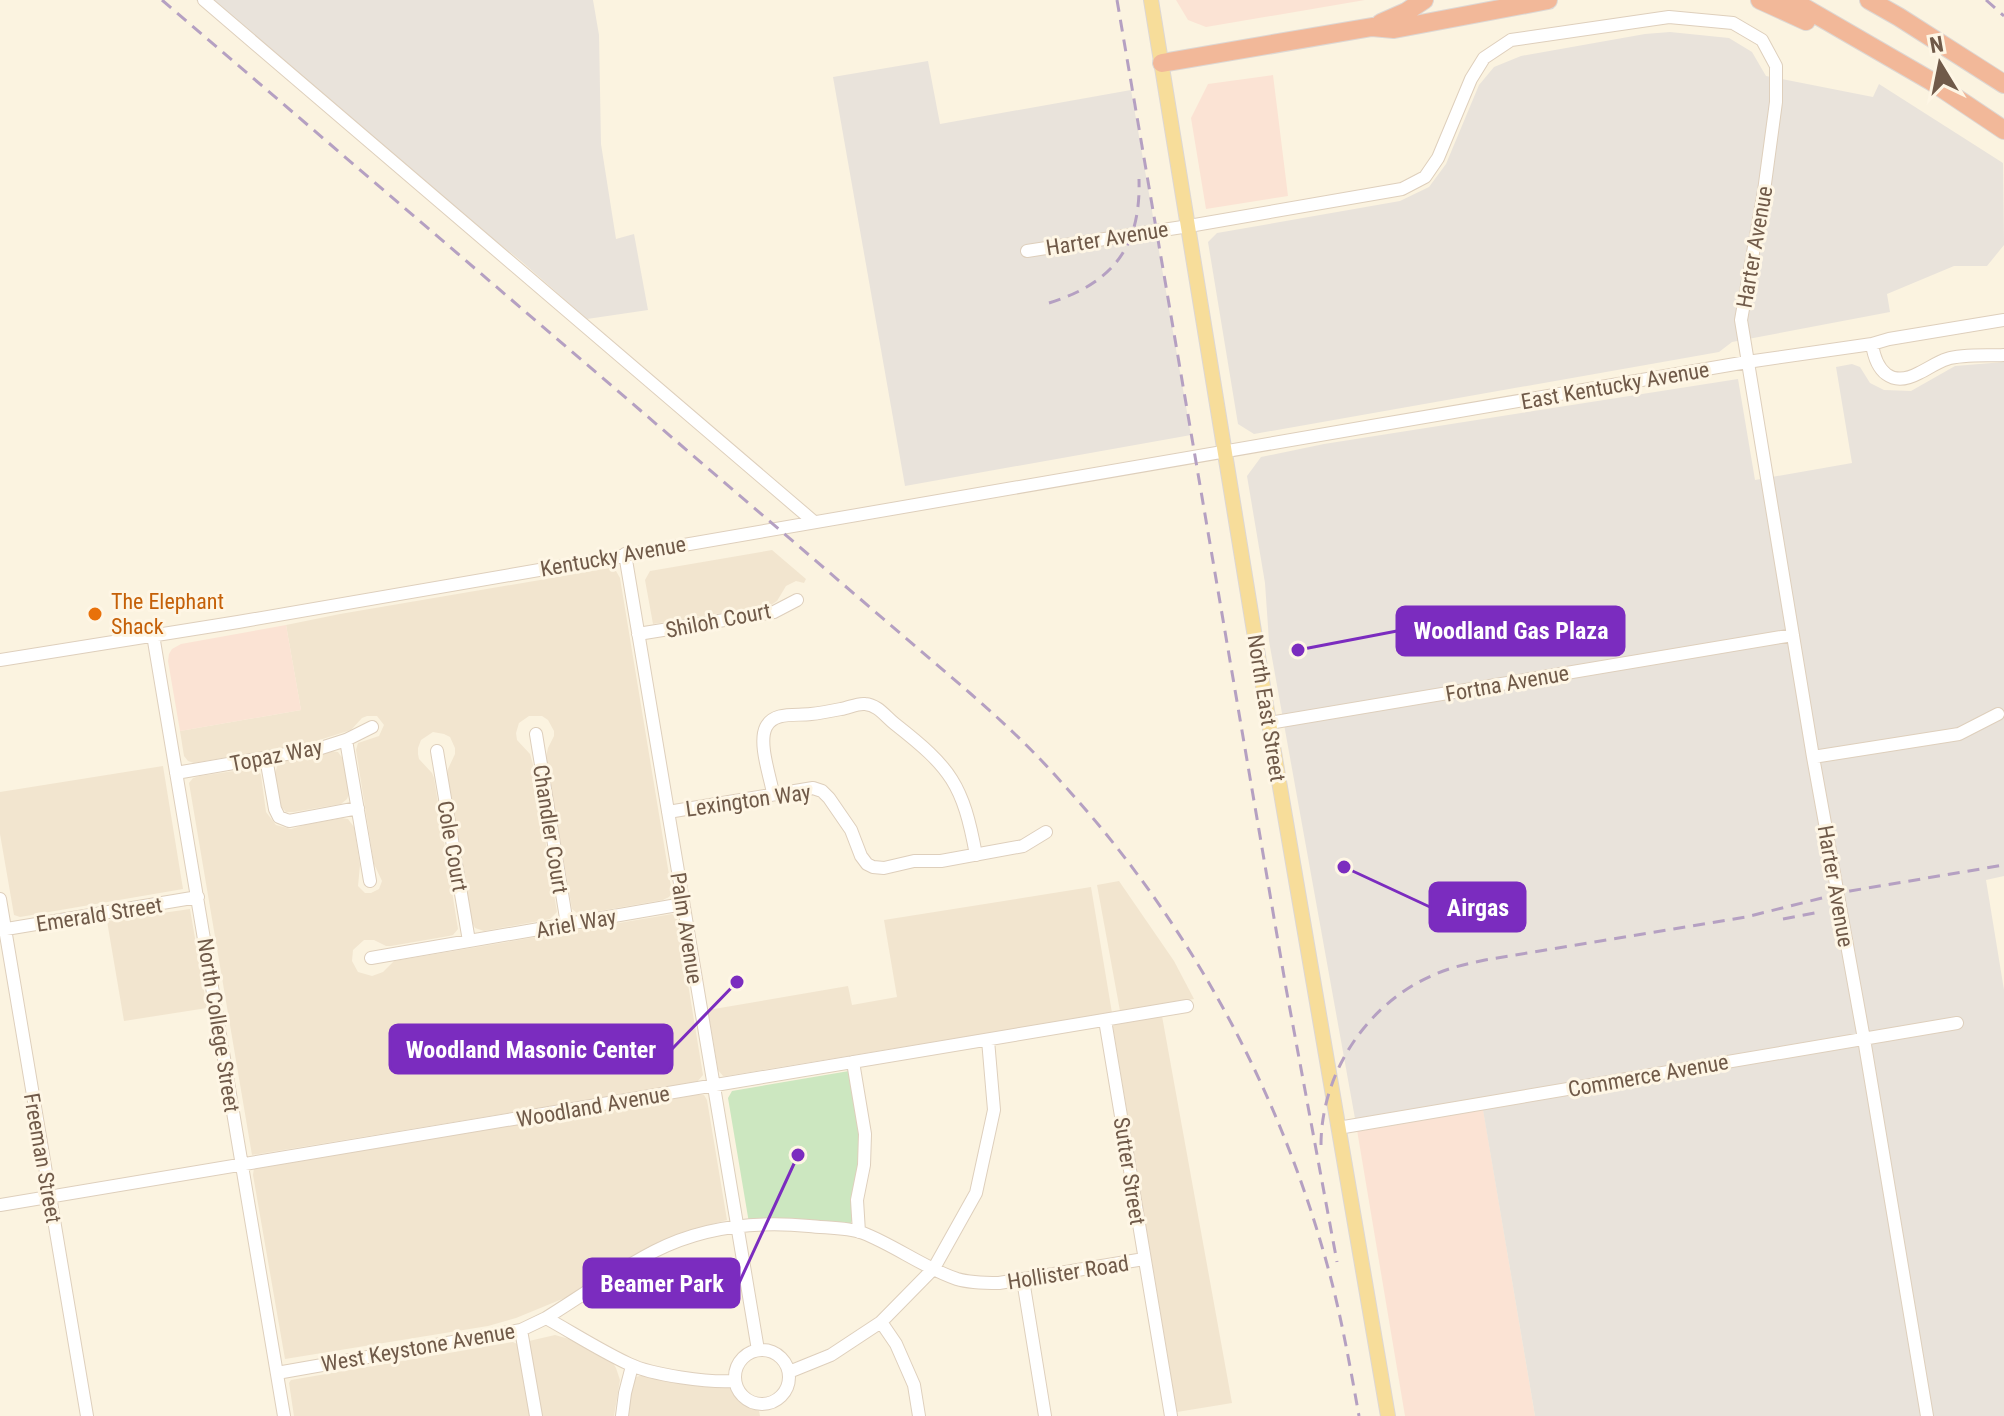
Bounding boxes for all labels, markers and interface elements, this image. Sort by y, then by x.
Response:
north arrow [1900,24,1980,104]
text: N [1928,31,1945,58]
street label: Harter Avenue [1731,184,1778,310]
street label: Harter Avenue [1044,217,1170,260]
street label: East Kentucky Avenue [1519,357,1711,414]
street label: Kentucky Avenue [538,531,688,582]
place label: The Elephant Shack [111,589,224,639]
street label: Shiloh Court [663,598,773,643]
marker: The Elephant Shack [86,605,104,623]
callout: Woodland Gas Plaza [1397,607,1624,655]
text: Woodland Gas Plaza [1414,617,1608,645]
street label: North East Street [1243,633,1290,783]
street label: Fortna Avenue [1443,660,1571,707]
street label: Topaz Way [228,734,324,777]
street label: Chandler Court [528,763,573,895]
street label: Lexington Way [684,779,812,822]
street label: Cole Court [432,799,473,893]
street label: Harter Avenue [1812,823,1859,949]
street label: Palm Avenue [665,871,708,986]
callout: Airgas [1430,883,1525,931]
street label: Emerald Street [34,892,164,937]
text: Airgas [1447,894,1509,922]
street label: Ariel Way [534,904,618,943]
street label: North College Street [192,936,245,1114]
callout: Woodland Masonic Center [390,1025,672,1073]
text: Woodland Masonic Center [406,1036,656,1064]
street label: Commerce Avenue [1566,1049,1730,1102]
street label: Woodland Avenue [515,1081,672,1132]
street label: Freeman Street [19,1091,66,1225]
street label: Sutter Street [1109,1115,1150,1227]
street label: Hollister Road [1006,1251,1131,1294]
callout: Beamer Park [584,1259,739,1307]
text: Beamer Park [600,1270,724,1298]
street label: West Keystone Avenue [319,1318,517,1377]

